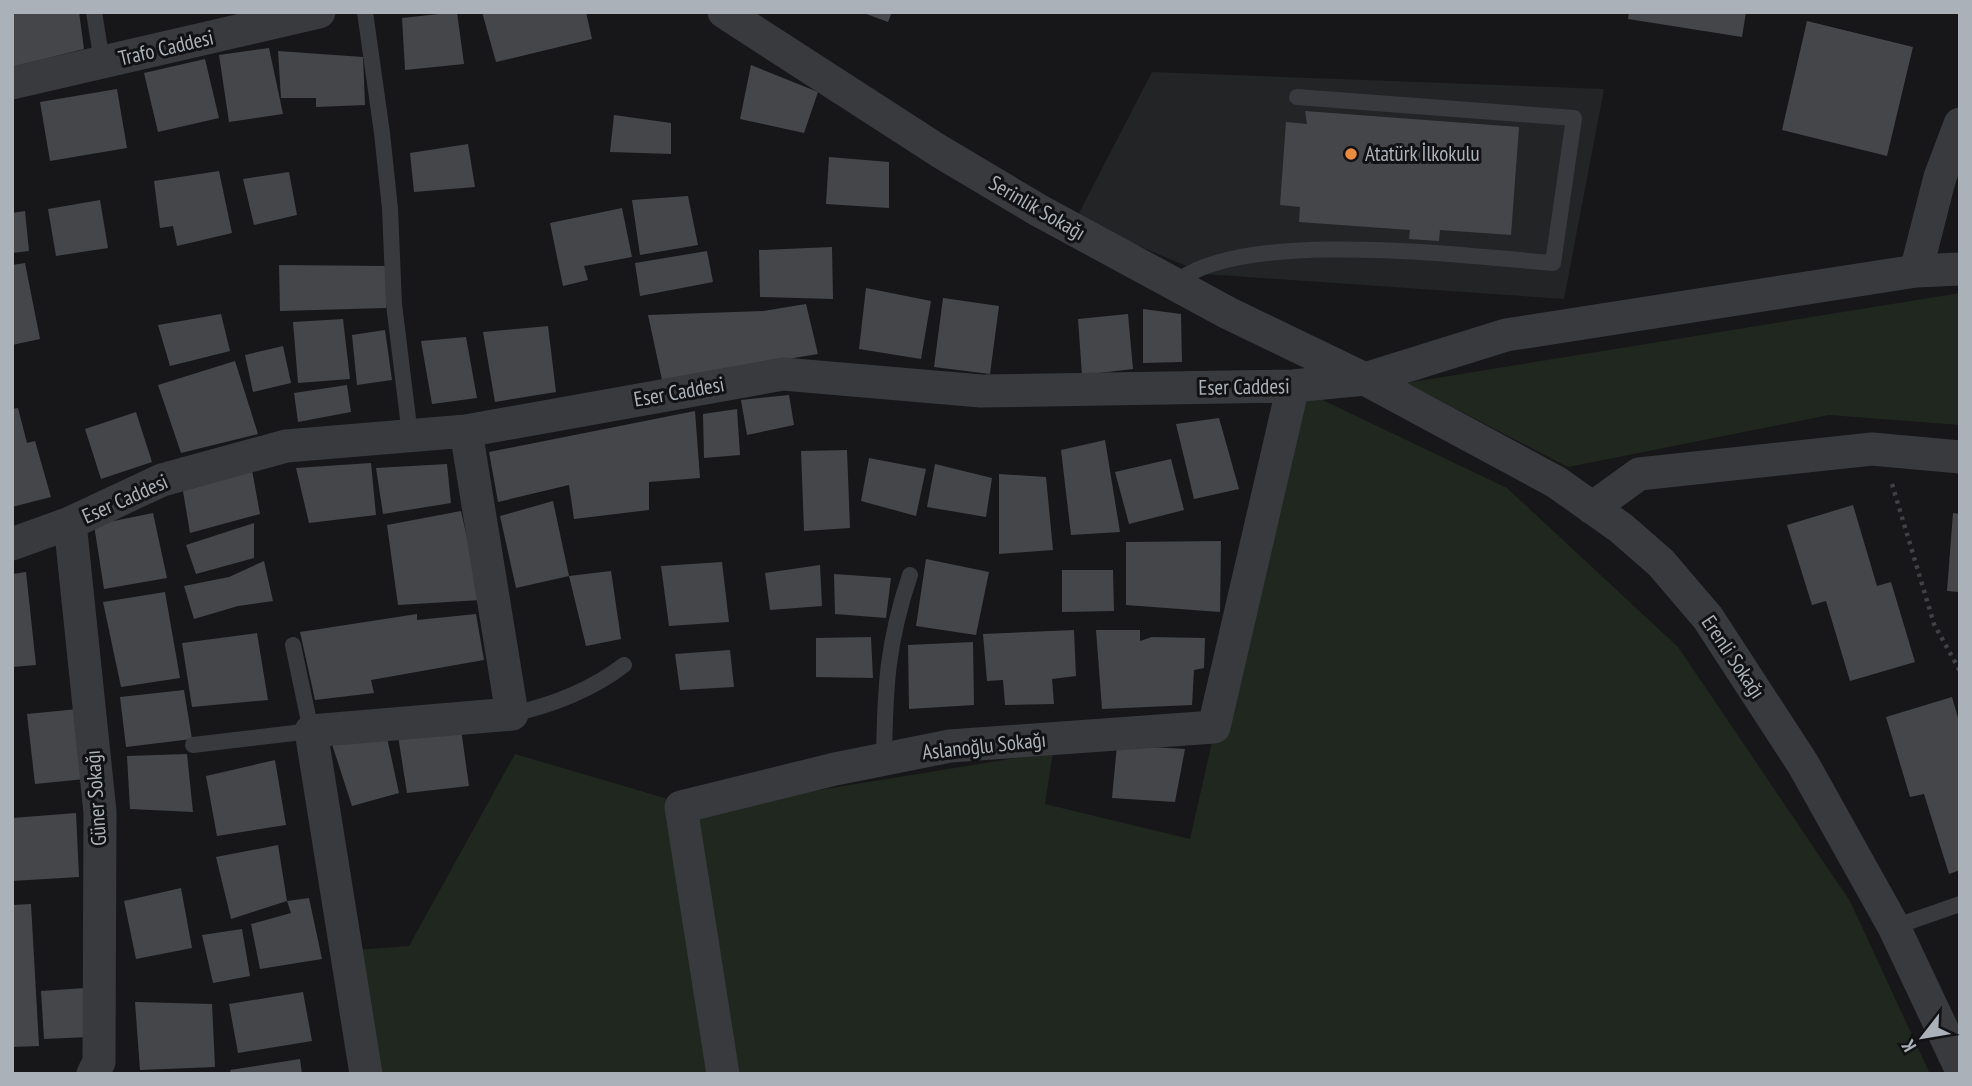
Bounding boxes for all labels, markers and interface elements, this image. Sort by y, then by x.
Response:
street label: Trafo Caddesi [116,23,216,72]
place label: Atatürk İlkokulu [1365,140,1480,167]
marker: Atatürk İlkokulu [1343,146,1359,162]
street label: Serinlik Sokağı [984,169,1090,246]
street label: Eser Caddesi [632,370,726,413]
street label: Eser Caddesi [1198,372,1290,401]
street label: Eser Caddesi [78,468,172,529]
street label: Erenli Sokağı [1696,610,1771,704]
street label: Aslanoğlu Sokağı [921,726,1047,765]
street label: Güner Sokağı [79,749,112,847]
north arrow [1888,1002,1958,1072]
text: K [1896,1035,1921,1056]

